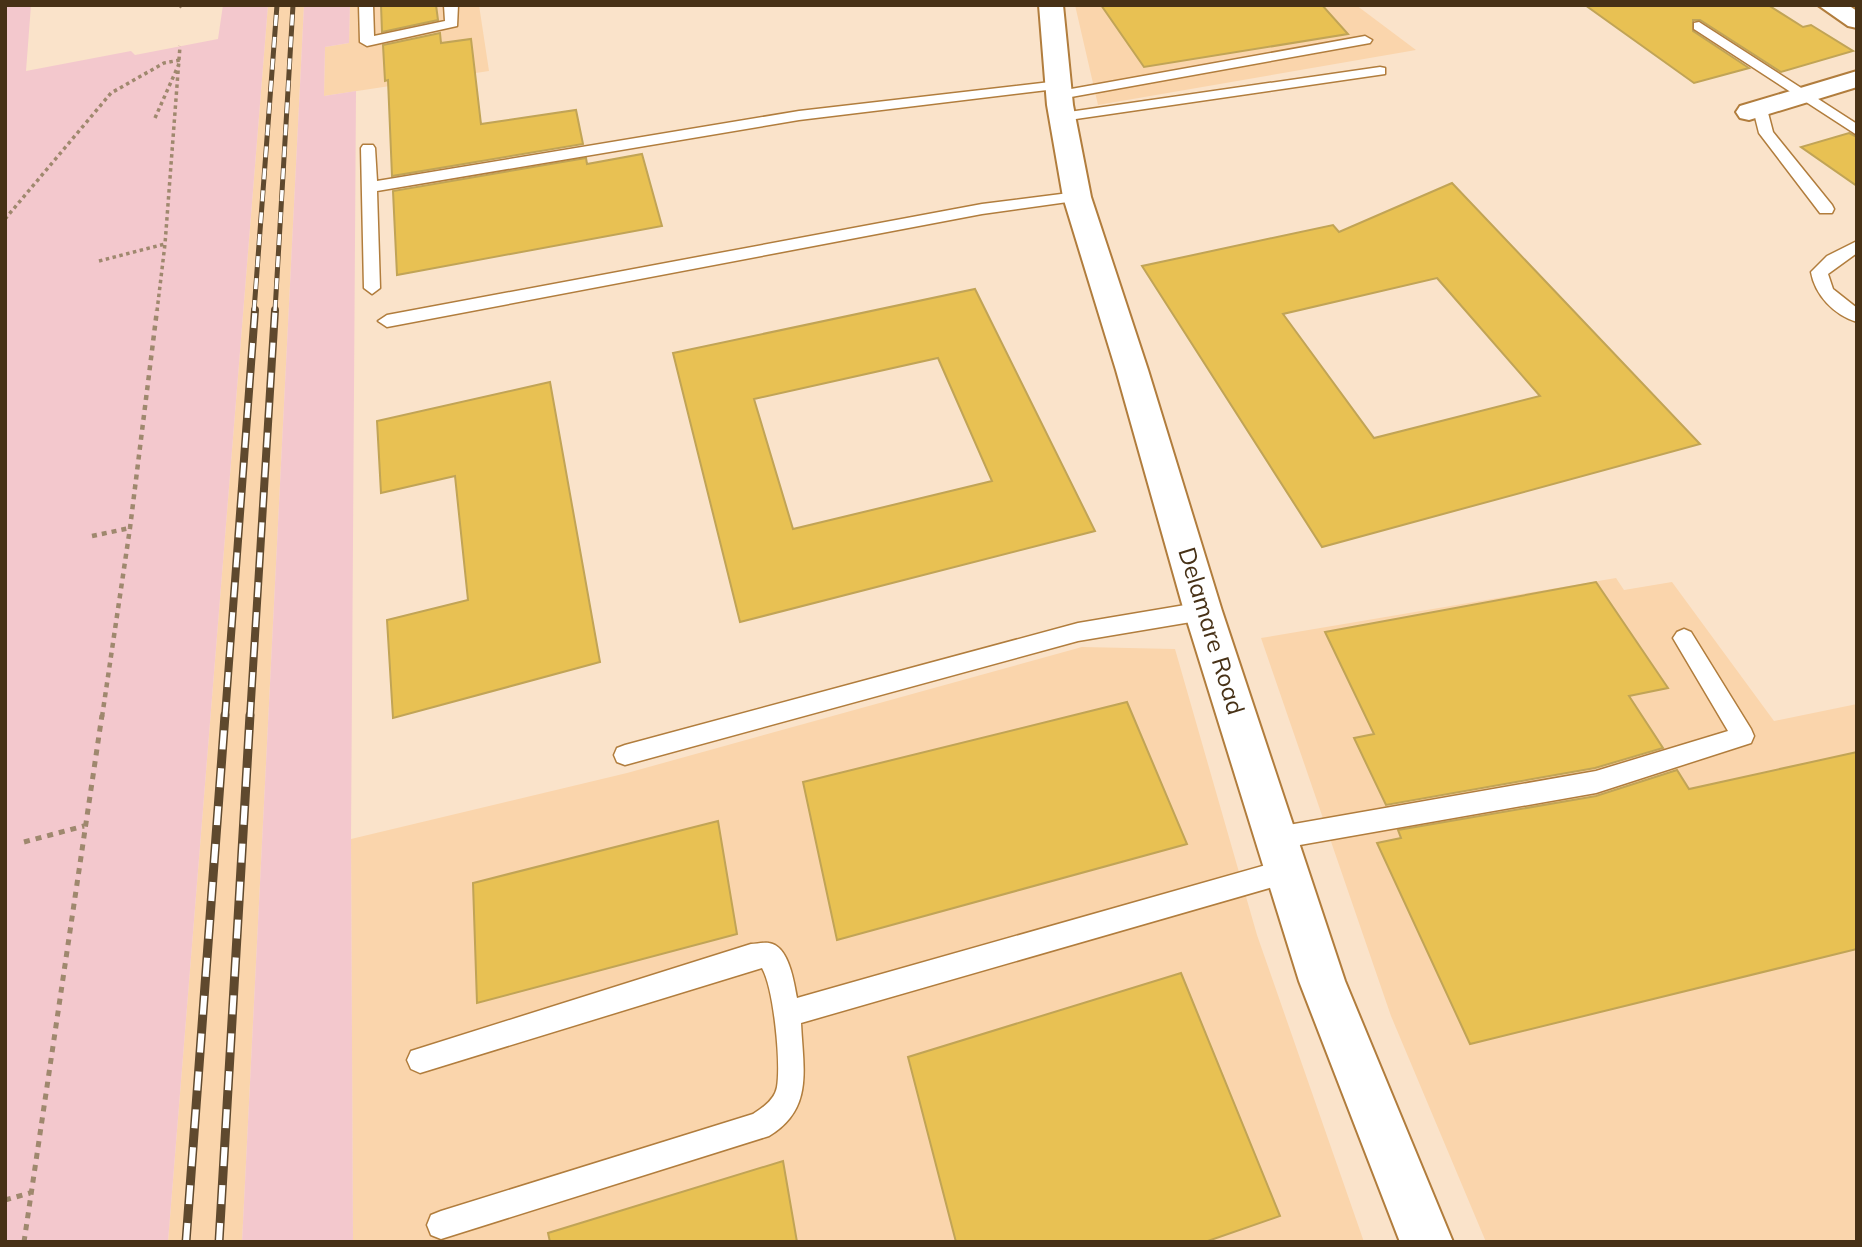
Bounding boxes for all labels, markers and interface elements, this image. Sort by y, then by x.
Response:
street label: Delamare Road [1172,543,1252,718]

